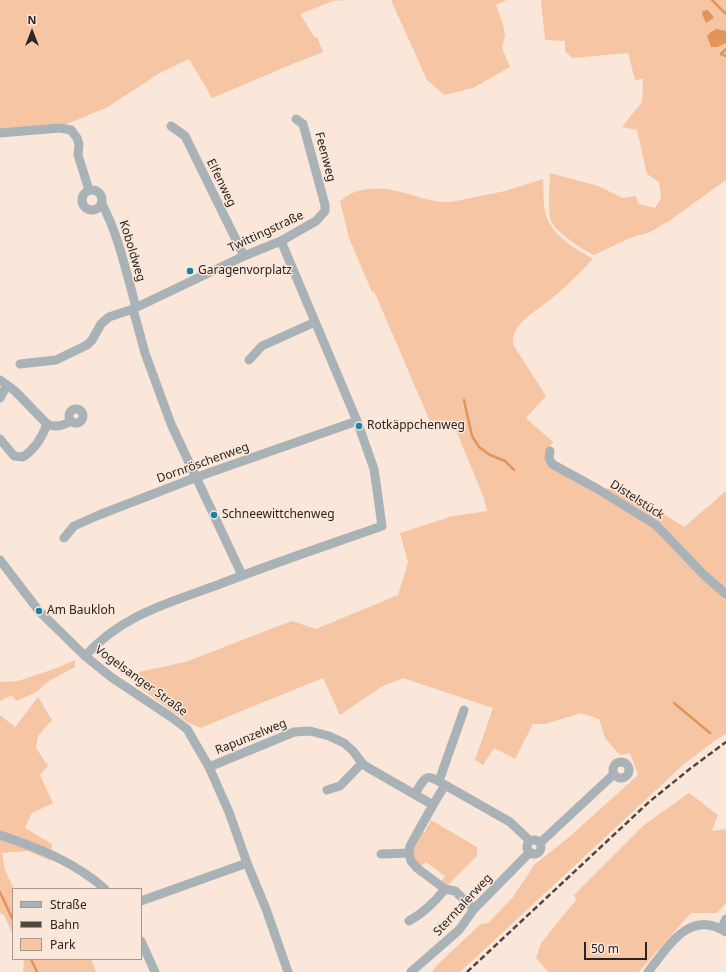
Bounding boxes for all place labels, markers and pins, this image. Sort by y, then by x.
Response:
place label: Garagenvorplatz [198,264,292,278]
marker: Garagenvorplatz [185,266,195,276]
place label: Rotkäppchenweg [367,419,465,433]
marker: Rotkäppchenweg [354,421,364,431]
place label: Schneewittchenweg [222,508,335,522]
marker: Schneewittchenweg [209,510,219,520]
place label: Am Baukloh [47,604,115,618]
marker: Am Baukloh [34,606,44,616]

